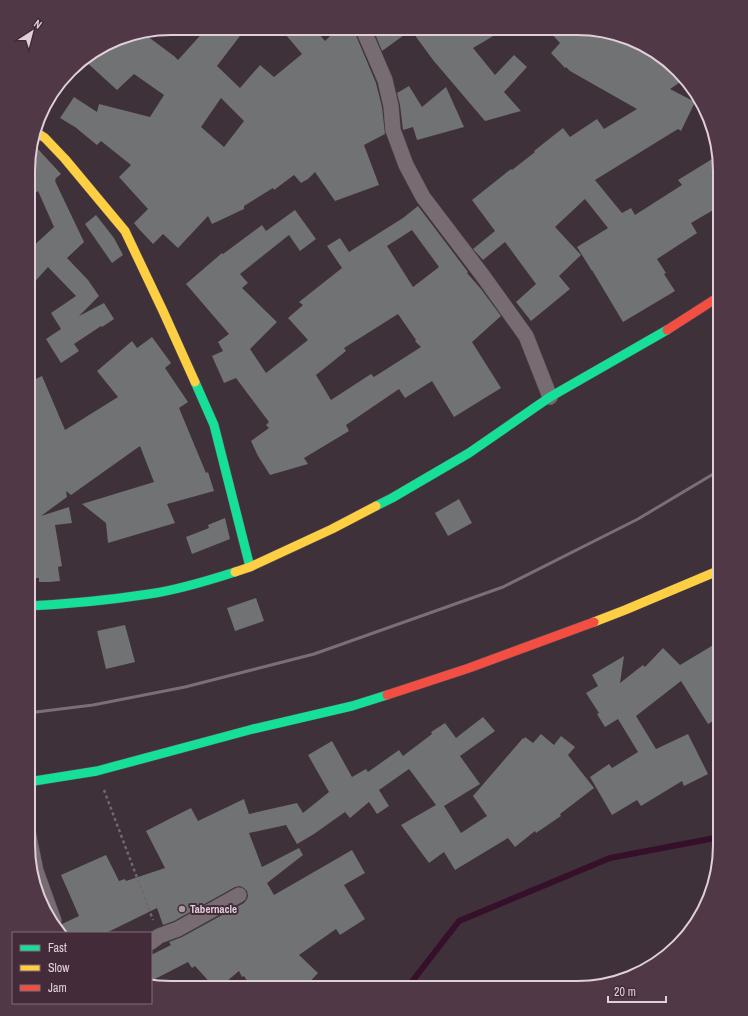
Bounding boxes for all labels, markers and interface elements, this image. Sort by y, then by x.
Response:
north arrow [12,12,52,52]
text: N [31,16,45,31]
place label: Tabernacle [190,902,237,916]
marker: Tabernacle [177,904,187,914]
legend [12,932,152,1004]
text: Fast [48,940,67,956]
text: Slow [48,960,70,976]
scale bar [608,978,666,1004]
text: Jam [48,980,67,996]
text: 20 m [614,984,636,1000]

